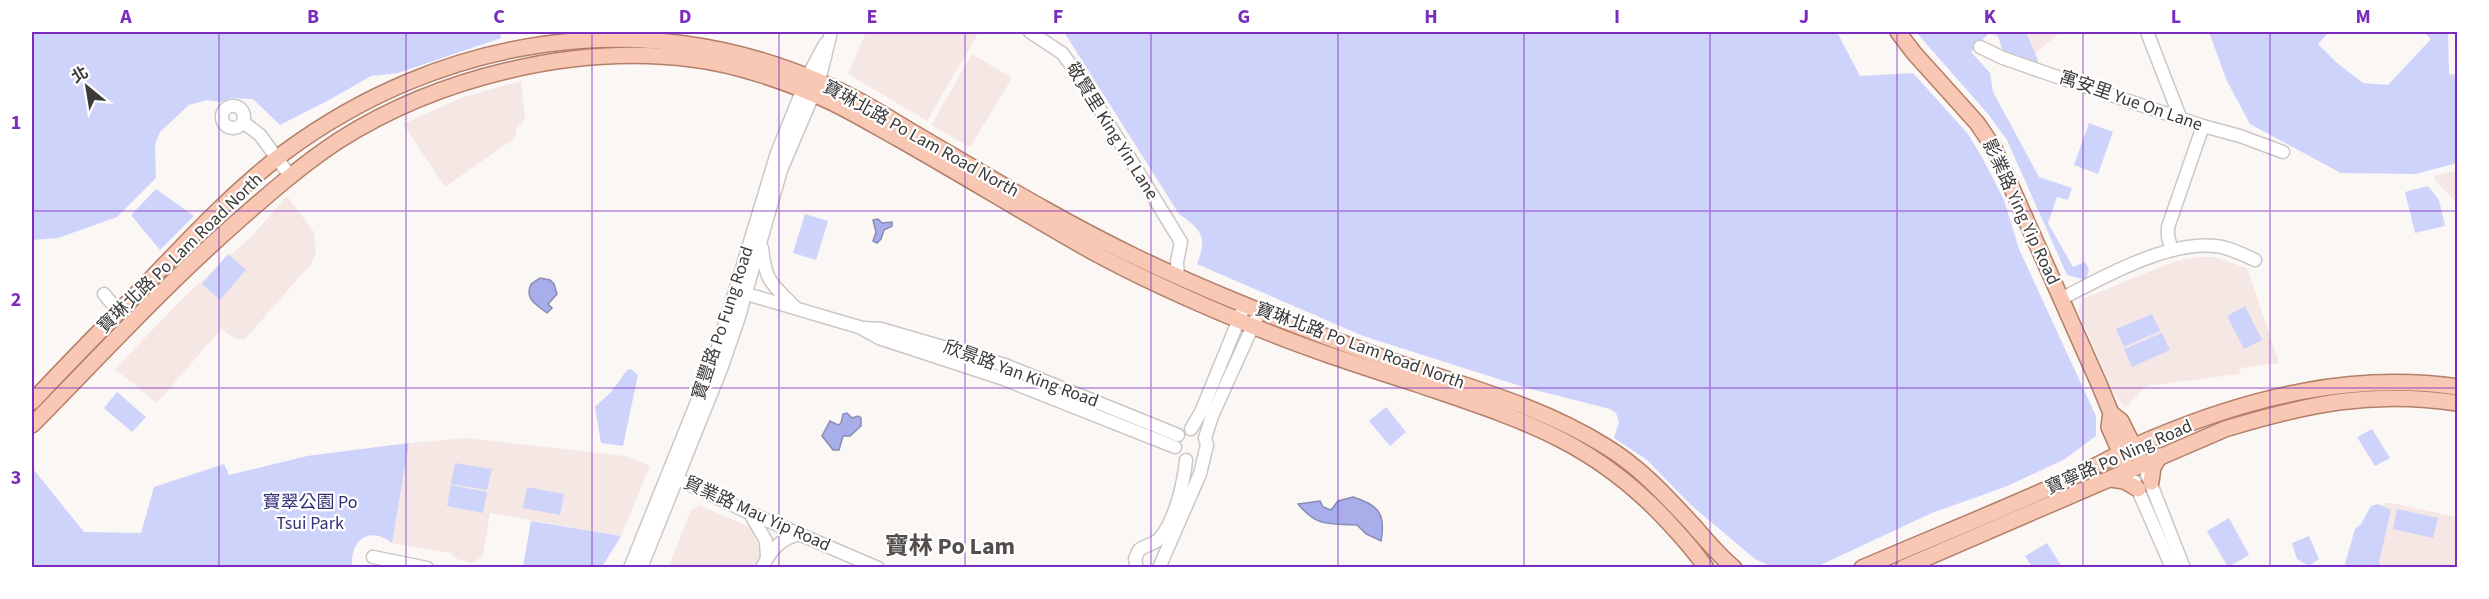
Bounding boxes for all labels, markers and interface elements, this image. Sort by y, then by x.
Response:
text: A [119,3,132,31]
text: B [307,3,319,31]
text: C [493,3,505,31]
text: D [679,3,691,31]
text: E [867,3,877,31]
text: F [1053,3,1063,31]
text: G [1238,3,1250,31]
text: H [1424,3,1438,31]
text: I [1614,3,1620,31]
text: J [1799,3,1809,31]
text: K [1984,3,1997,31]
text: L [2171,3,2181,31]
text: M [2355,3,2371,31]
north arrow [57,57,117,117]
street label: 敬賢里 King Yin Lane [1060,57,1164,205]
text: 北 [68,61,92,88]
street label: 寓安里 Yue On Lane [2056,65,2206,137]
street label: 寶琳北路 Po Lam Road North [818,75,1024,203]
text: 1 [11,109,21,137]
street label: 影業路 Ying Yip Road [1976,135,2066,289]
street label: 寶琳北路 Po Lam Road North [92,167,268,339]
street label: 寶豐路 Po Fung Road [686,243,760,403]
text: 2 [11,286,21,314]
street label: 寶琳北路 Po Lam Road North [1252,296,1468,396]
street label: 欣景路 Yan King Road [940,334,1102,414]
street label: 寶寧路 Po Ning Road [2042,413,2196,501]
text: 3 [11,464,21,492]
street label: 貿業路 Mau Yip Road [680,470,834,558]
park label: 寶翠公園 Po Tsui Park [262,490,358,536]
district label: 寶林 Po Lam [885,529,1015,564]

